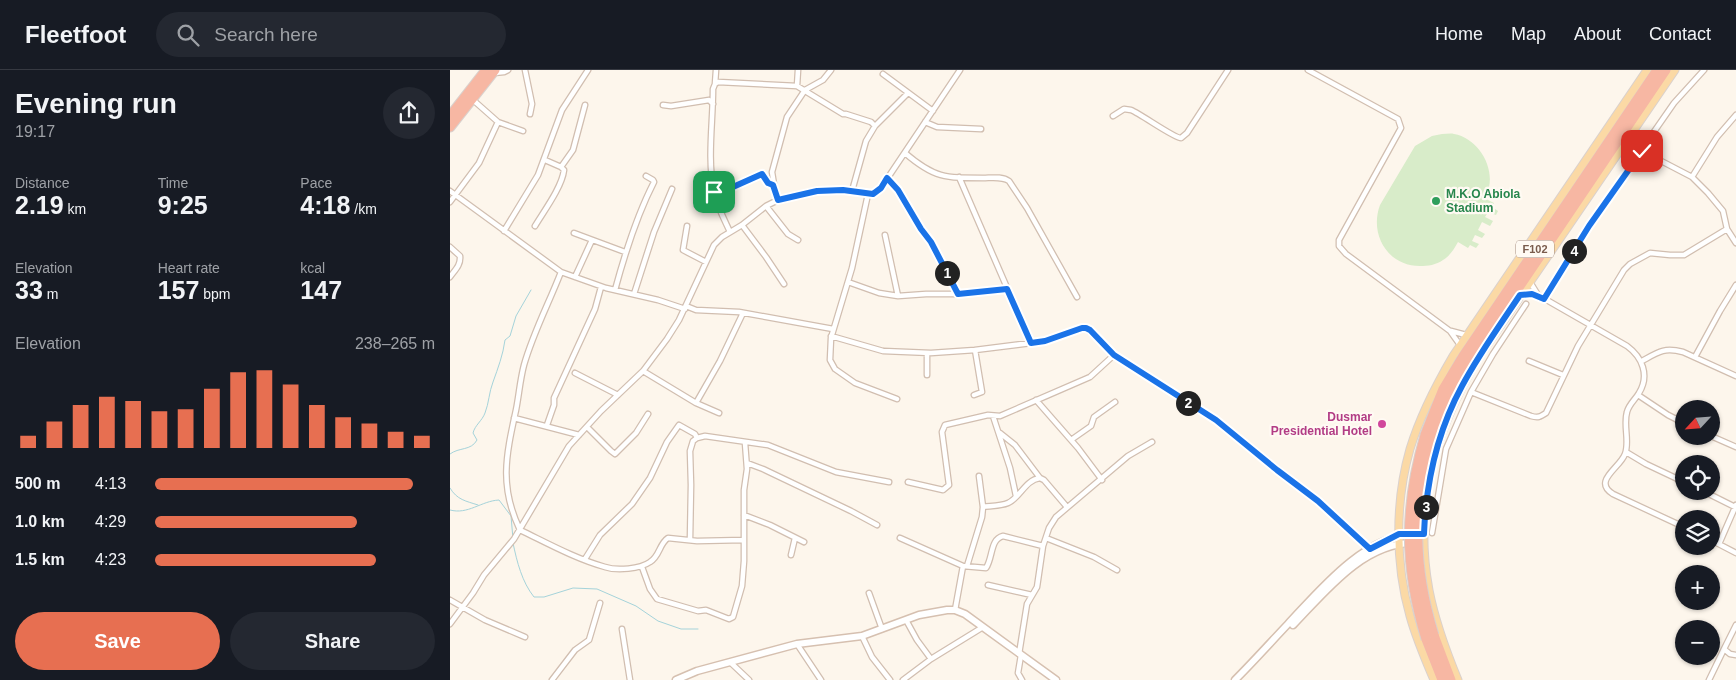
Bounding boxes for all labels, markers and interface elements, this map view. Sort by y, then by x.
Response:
search box [156,12,506,57]
text: Fleetfoot [25,21,126,48]
icon: search [174,21,202,49]
text: Search here [214,24,318,45]
text: Home [1435,24,1483,44]
text: Map [1511,24,1546,44]
text: About [1574,24,1621,44]
text: Contact [1649,24,1711,44]
button: share [383,87,435,139]
text: Evening run [15,88,177,119]
text: 19:17 [15,123,55,140]
pin [1621,130,1663,172]
icon: check [1628,137,1656,165]
pin [693,171,735,213]
text: Distance [15,175,69,191]
text: Time [158,175,188,191]
text: Pace [300,175,332,191]
icon: arrive [700,178,728,206]
place label: M.K.O Abiola Stadium [1446,187,1521,215]
text: 2.19 [15,191,64,219]
text: 9:25 [158,191,208,219]
text: 4:18 [300,191,350,219]
marker: M.K.O Abiola Stadium [1430,195,1442,207]
text: km [64,201,86,217]
text: /km [350,201,377,217]
pin: 4 [1562,238,1586,264]
road number: F102 [1516,240,1554,258]
text: 4 [1571,243,1578,259]
text: Elevation [15,260,73,276]
text: Heart rate [158,260,220,276]
text: kcal [300,260,325,276]
pin: 1 [934,260,960,286]
text: 1 [944,265,951,281]
text: 33 [15,276,43,304]
text: 157 [158,276,199,304]
text: 147 [300,276,342,304]
text: m [43,286,58,302]
text: bpm [199,286,231,302]
text: Elevation [15,335,81,352]
text: 238–265 m [355,335,435,352]
pin: 2 [1176,390,1200,416]
text: 2 [1185,395,1192,411]
north arrow [1675,400,1720,445]
map controls [1675,400,1720,665]
place label: Dusmar Presidential Hotel [1271,410,1372,438]
marker: Dusmar Presidential Hotel [1376,418,1388,430]
button: locate [1675,455,1720,500]
text: 500 m [15,475,60,492]
text: 4:13 [95,475,126,492]
pin: 3 [1414,494,1438,520]
text: 3 [1423,499,1430,515]
button: layers [1675,510,1720,555]
text: 1.0 km [15,513,65,530]
text: 4:29 [95,513,126,530]
text: 1.5 km [15,551,65,568]
text: 4:23 [95,551,126,568]
button: + [1675,565,1720,610]
button: Save [15,612,220,670]
button: Share [230,612,435,670]
button: − [1675,620,1720,665]

